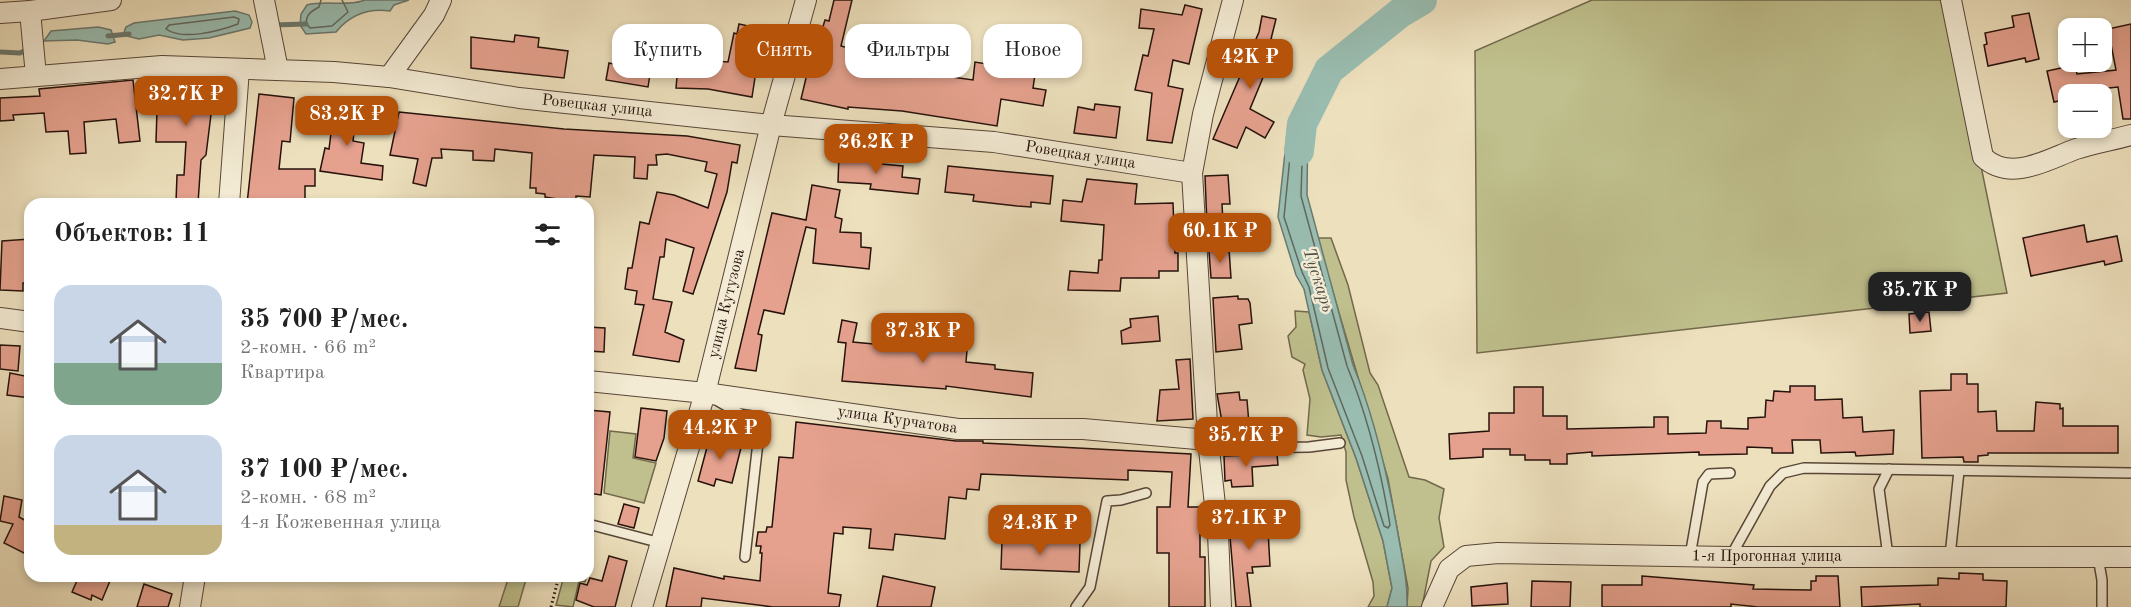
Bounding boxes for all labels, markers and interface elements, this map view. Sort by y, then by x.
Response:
map controls [2058,18,2112,138]
button: + [2058,18,2112,72]
chip: Купить [612,24,723,78]
chip: Снять [735,24,833,78]
chip: Фильтры [845,24,971,78]
chip: Новое [983,24,1082,78]
pin: 42K ₽ [1208,39,1292,90]
text: 42K ₽ [1221,48,1279,68]
pin: 32.7K ₽ [131,76,241,127]
button: − [2058,84,2112,138]
text: 32.7K ₽ [148,85,224,105]
street label: Ровецкая улица [541,92,653,120]
pin: 83.2K ₽ [292,96,402,147]
text: 83.2K ₽ [309,105,385,125]
pin: 26.2K ₽ [821,124,931,175]
text: 26.2K ₽ [838,133,914,153]
street label: Ровецкая улица [1024,139,1137,172]
pin: 60.1K ₽ [1165,213,1275,264]
icon: filters [531,218,564,251]
text: Объектов: 11 [54,221,210,247]
text: 60.1K ₽ [1182,222,1258,242]
water label: Тускарь [1299,245,1337,315]
street label: улица Кутузова [706,247,748,360]
pin: 35.7K ₽ [1865,272,1975,323]
text: 35.7K ₽ [1882,281,1958,301]
text: 35 700 ₽/мес. [240,307,408,333]
icon: home [102,309,174,381]
pin: 37.3K ₽ [868,313,978,364]
text: 37.3K ₽ [885,322,961,342]
text: 2-комн. · 66 m² [240,338,376,358]
text: Квартира [240,363,325,383]
street label: улица Курчатова [836,404,959,437]
pin: 44.2K ₽ [665,410,775,461]
pin: 35.7K ₽ [1191,417,1301,468]
text: 44.2K ₽ [682,419,758,439]
text: 35.7K ₽ [1208,426,1284,446]
text: 37 100 ₽/мес. [240,457,408,483]
icon: home [102,459,174,531]
text: 2-комн. · 68 m² [240,488,376,508]
pin: 37.1K ₽ [1194,500,1304,551]
pin: 24.3K ₽ [985,505,1095,556]
text: 37.1K ₽ [1211,509,1287,529]
text: 4-я Кожевенная улица [240,513,441,533]
text: 24.3K ₽ [1002,514,1078,534]
street label: 1-я Прогонная улица [1692,548,1842,565]

